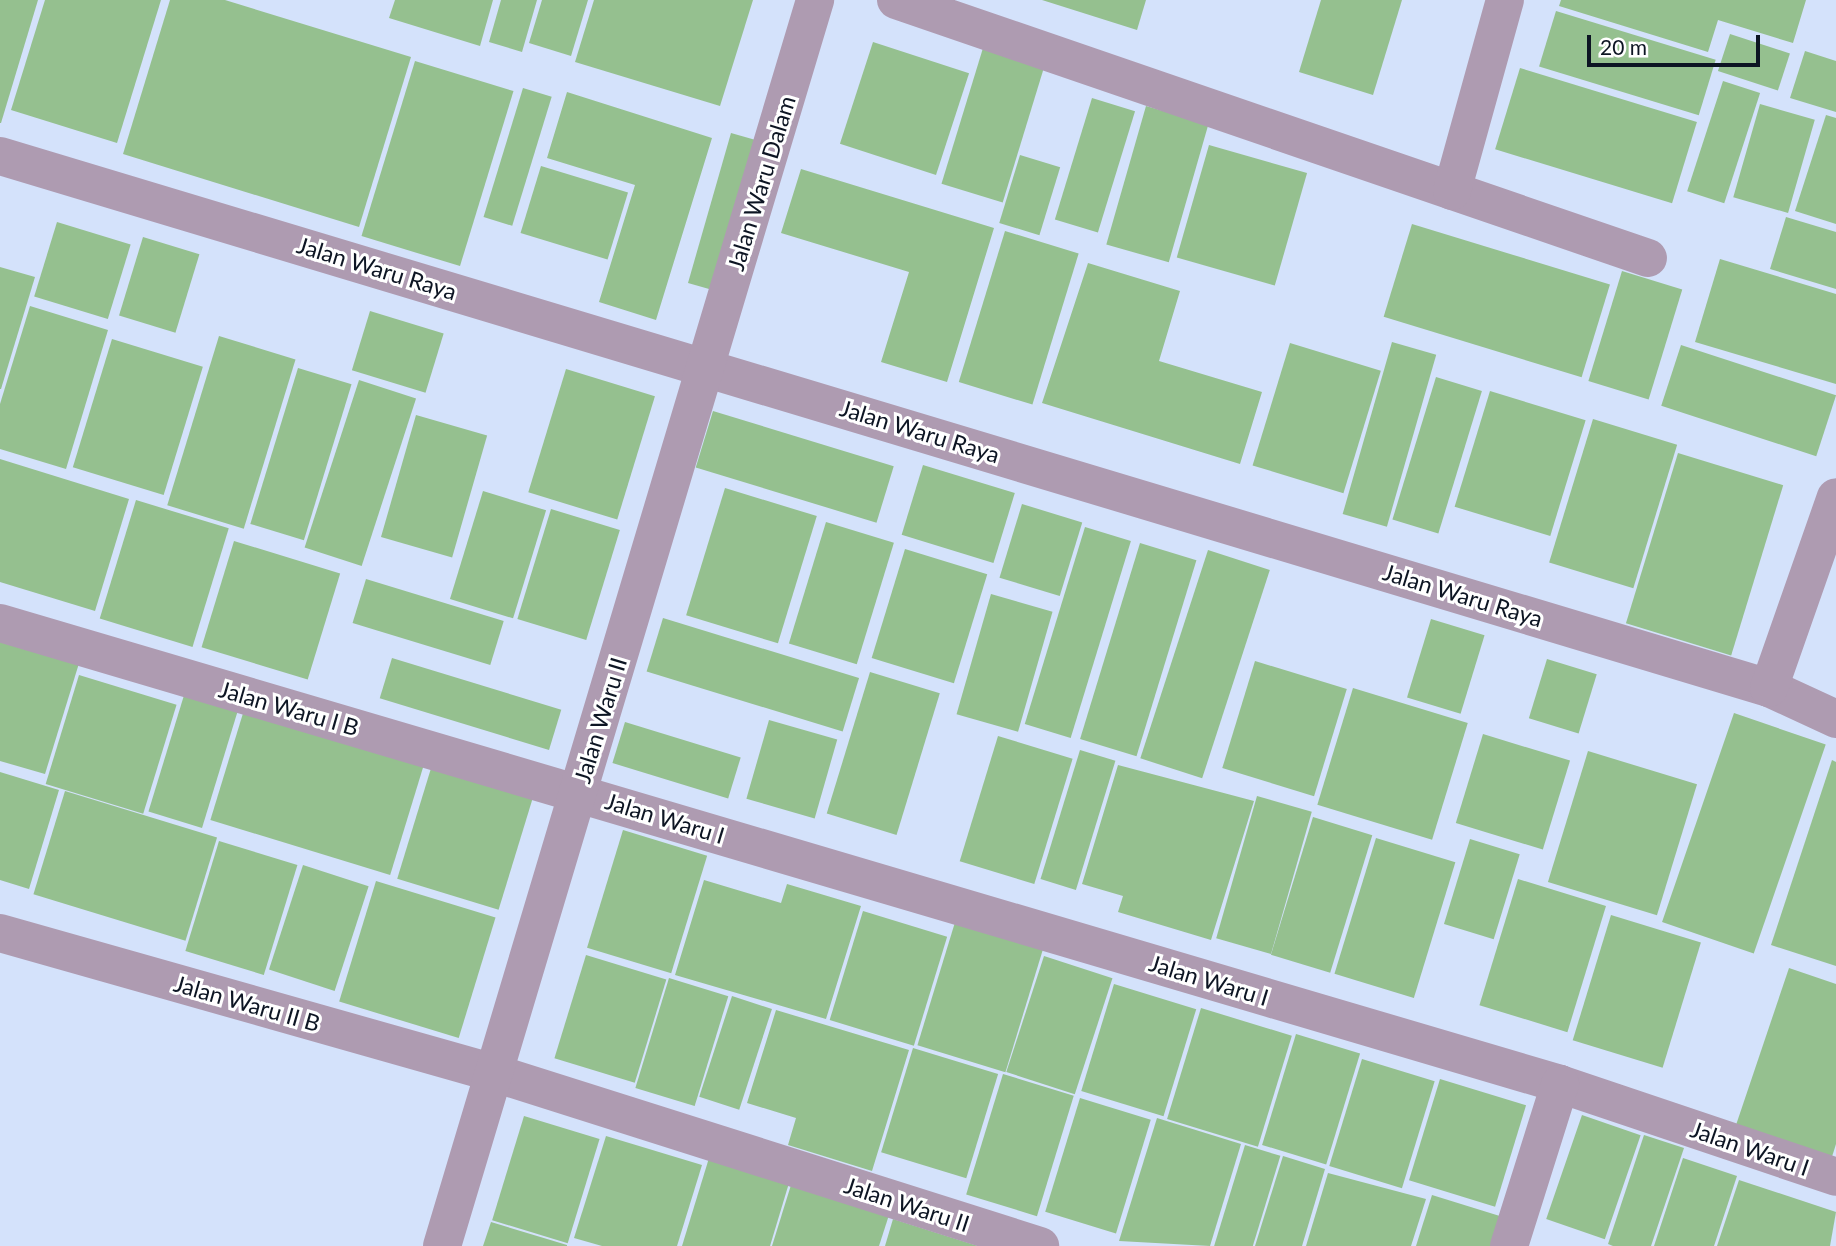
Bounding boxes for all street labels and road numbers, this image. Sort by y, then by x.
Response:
street label: Jalan Waru Dalam [721,92,801,274]
street label: Jalan Waru Raya [294,231,460,305]
street label: Jalan Waru Raya [837,394,1003,468]
street label: Jalan Waru Raya [1380,558,1546,632]
street label: Jalan Waru II [568,654,632,786]
street label: Jalan Waru I B [216,675,362,741]
street label: Jalan Waru I [602,787,728,849]
street label: Jalan Waru I [1146,949,1272,1011]
street label: Jalan Waru II B [171,969,323,1037]
street label: Jalan Waru I [1687,1115,1813,1181]
street label: Jalan Waru II [841,1171,973,1237]

